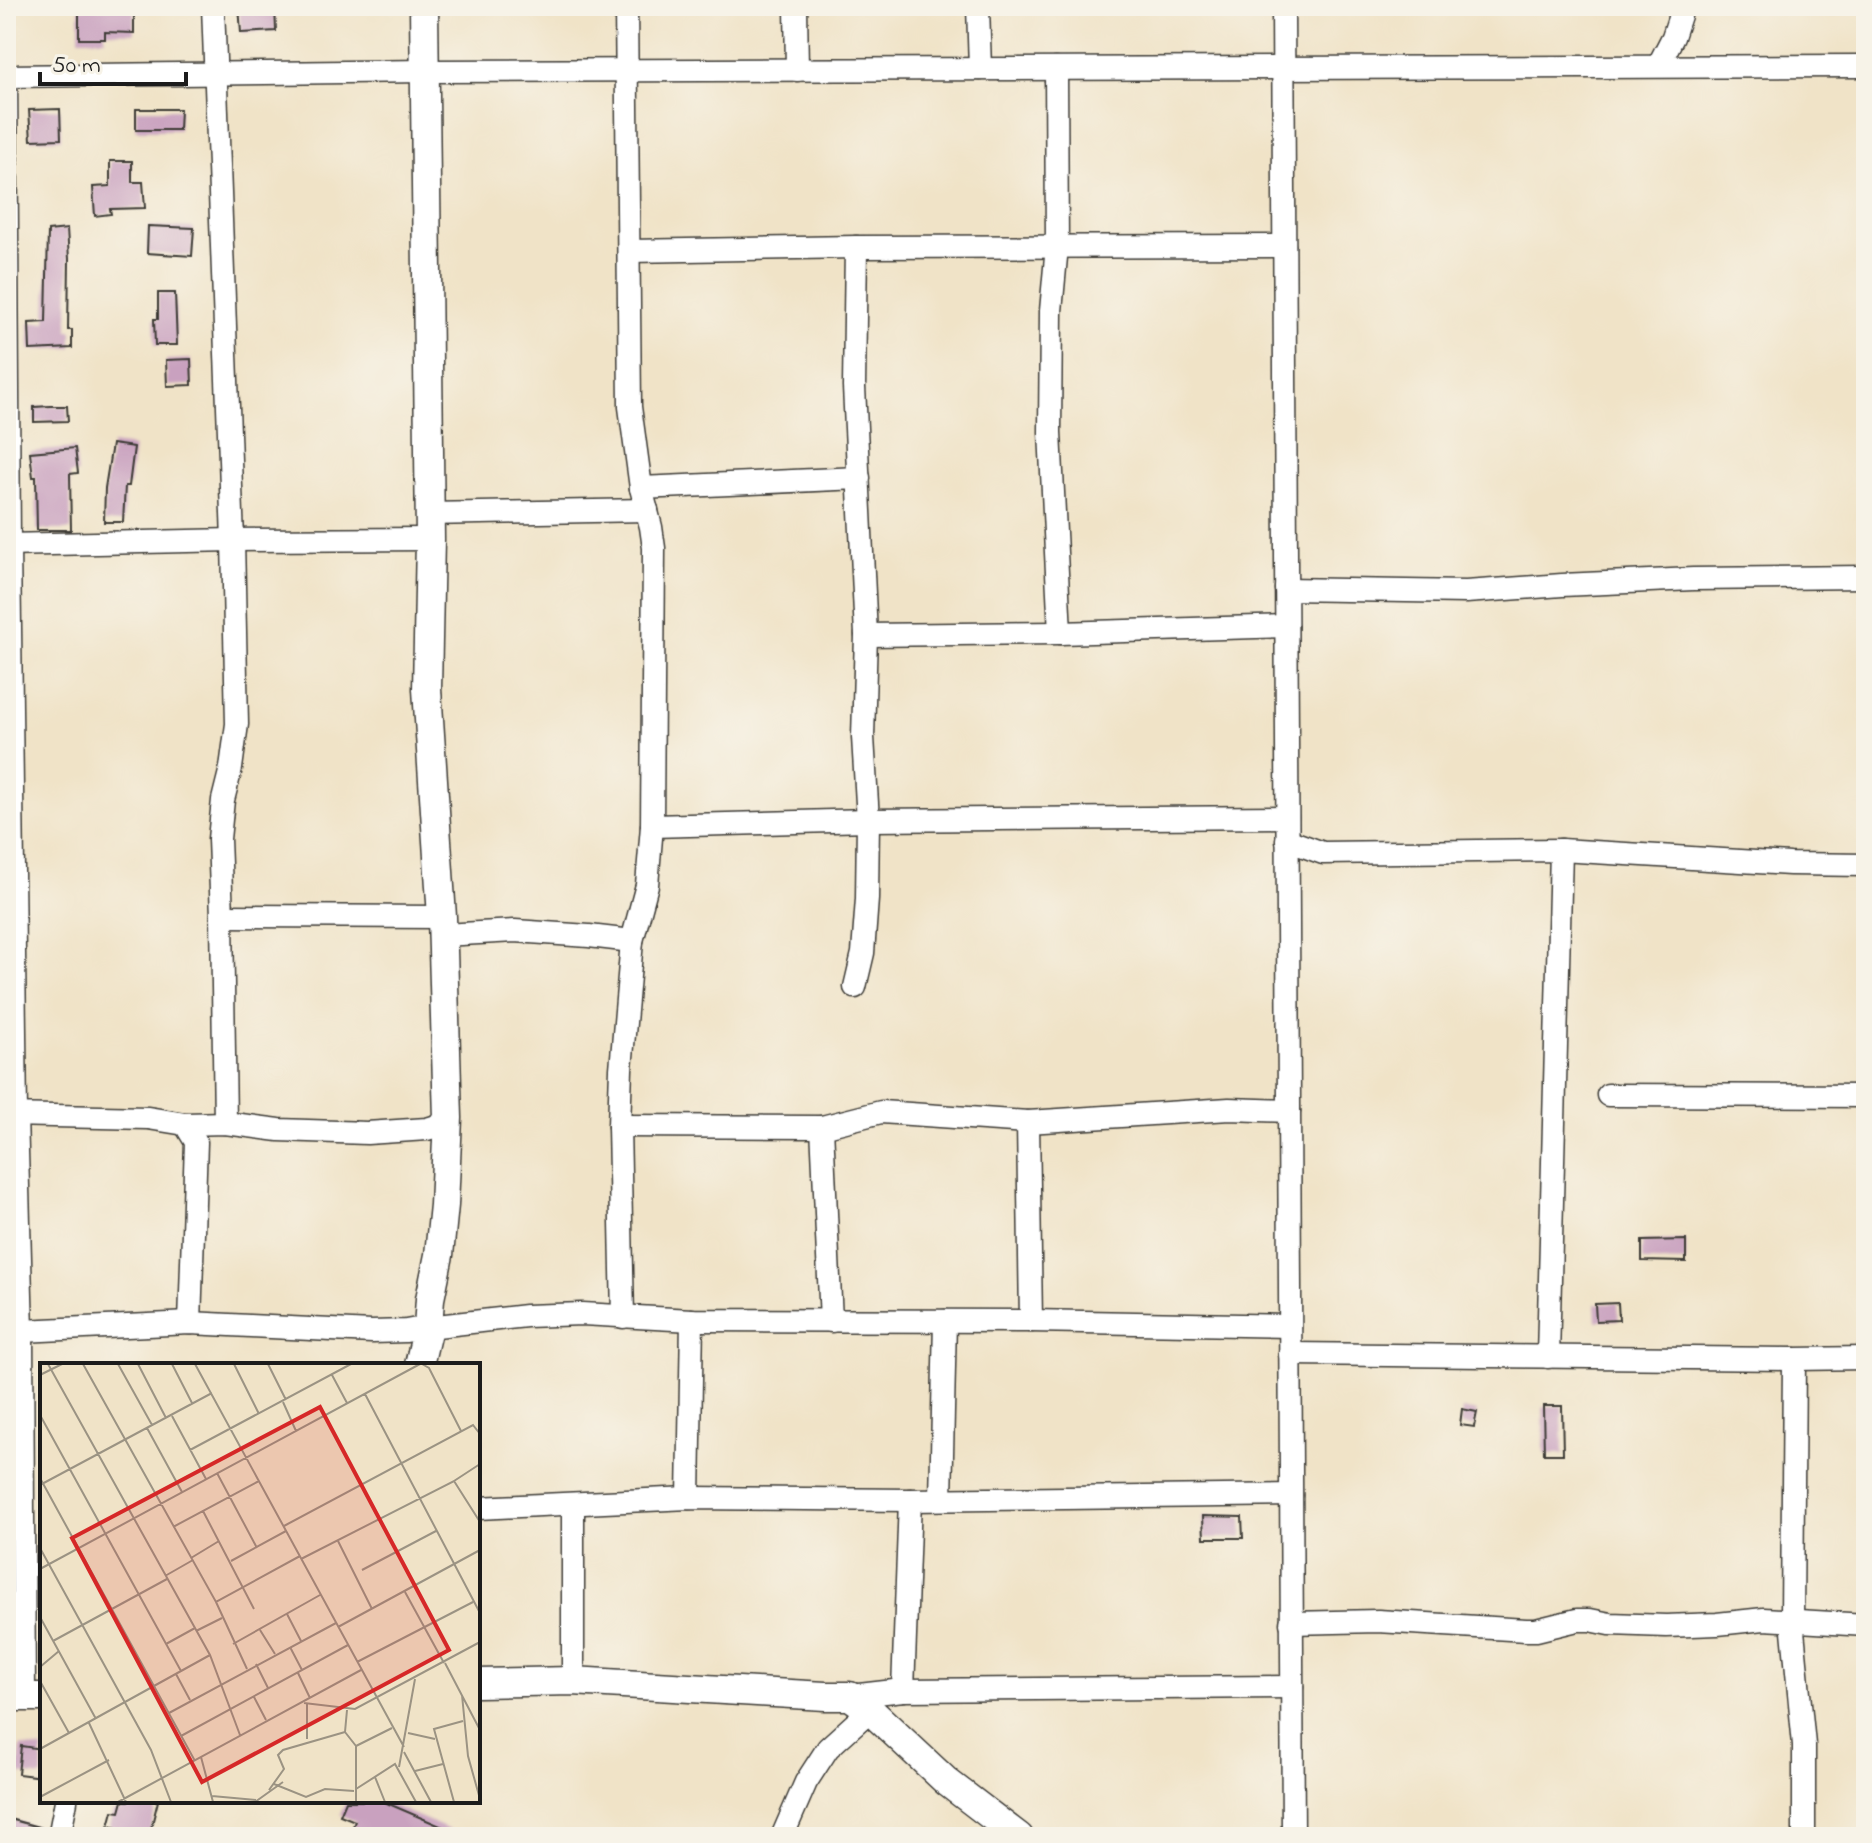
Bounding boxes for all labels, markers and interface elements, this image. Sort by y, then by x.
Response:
scale bar [40,36,186,86]
text: 50 m [52,49,101,84]
inset map [40,1363,480,1803]

